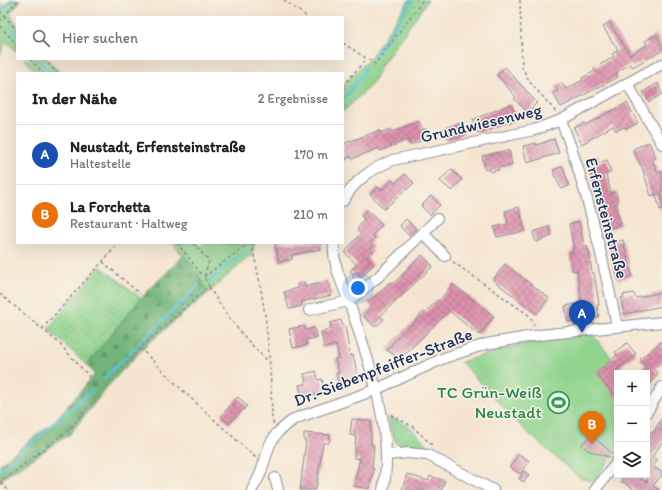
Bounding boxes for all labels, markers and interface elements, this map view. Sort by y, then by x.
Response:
search box [16,16,344,60]
icon: search [30,27,52,49]
text: Hier suchen [62,29,138,47]
text: In der Nähe [32,88,117,108]
text: 2 Ergebnisse [258,91,328,106]
street label: Grundwiesenweg [418,99,544,147]
text: Neustadt, Erfensteinstraße [70,138,246,156]
text: A [41,147,49,162]
text: 170 m [294,147,328,162]
street label: Erfensteinstraße [581,155,633,281]
text: Haltestelle [70,156,131,171]
text: La Forchetta [70,198,151,216]
text: B [41,207,49,222]
text: 210 m [293,207,328,222]
text: Restaurant · Haltweg [70,216,187,231]
your location [348,278,368,298]
pin: A [569,300,595,333]
street label: Dr.-Siebenpfeiffer-Straße [291,324,475,410]
map controls [614,370,650,478]
button: + [614,370,650,406]
place label: TC Grün-Weiß Neustadt [437,382,542,422]
sports icon: TC Grün-Weiß Neustadt [545,389,571,415]
button: − [614,406,650,442]
pin: B [579,411,605,444]
button: layers [614,442,650,478]

